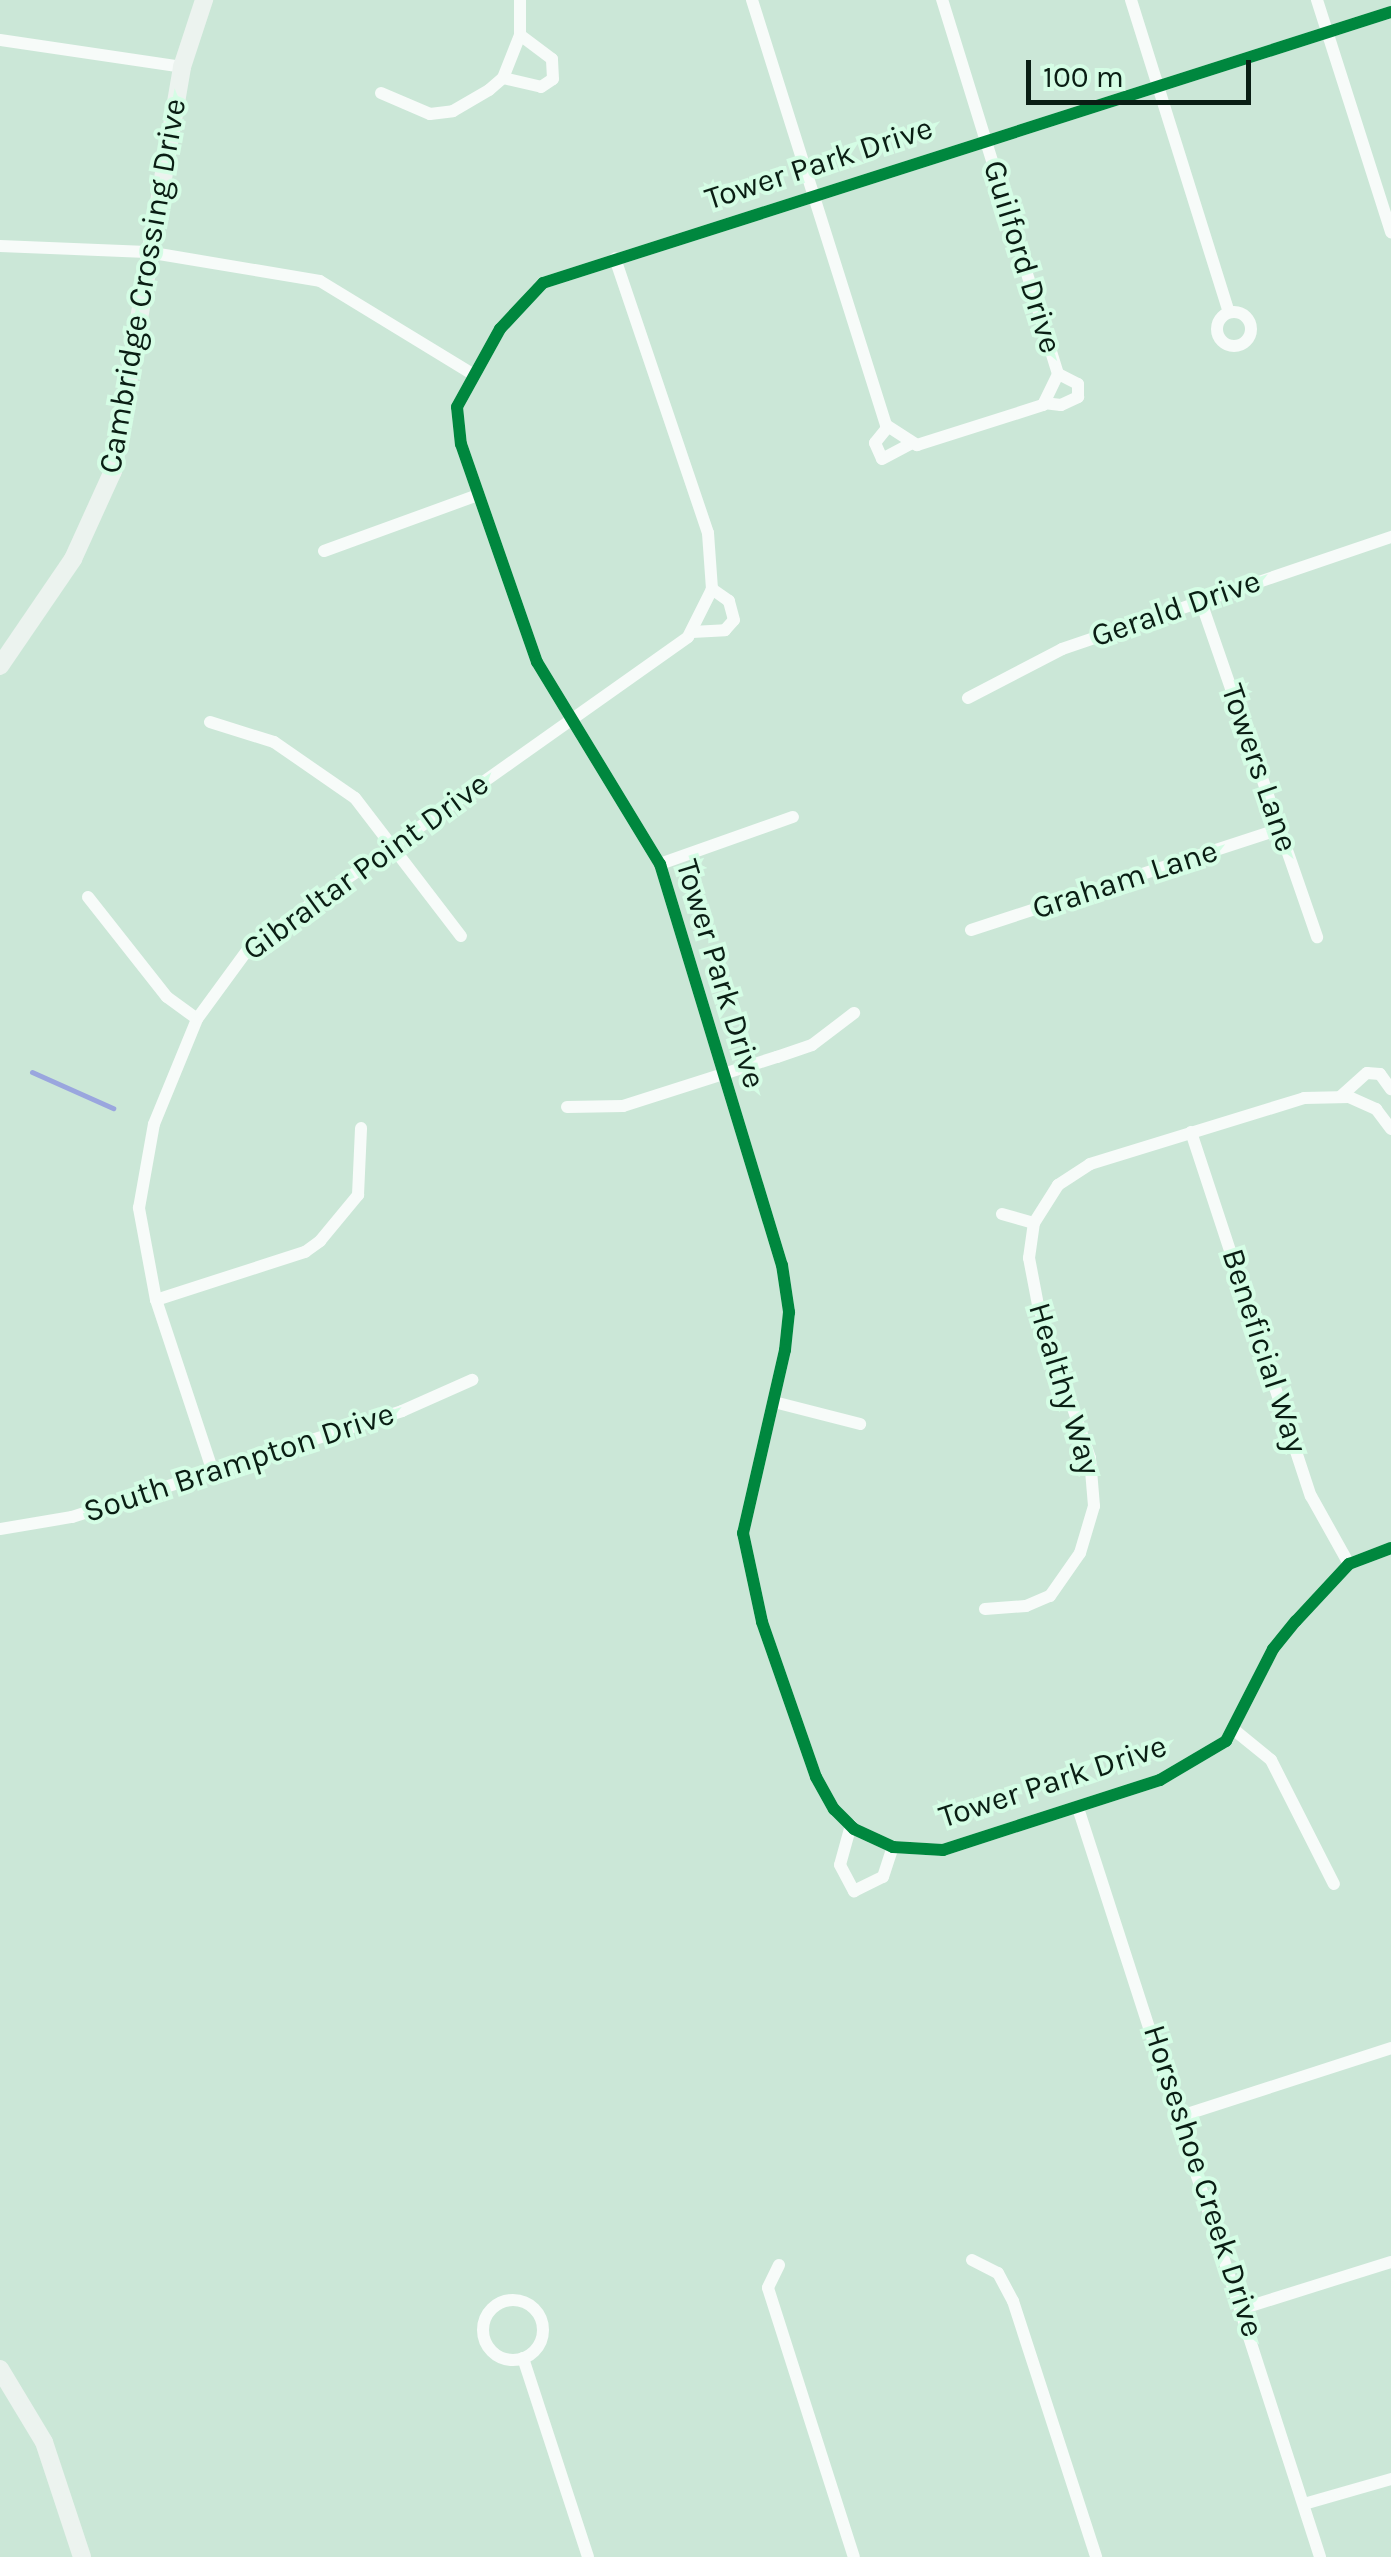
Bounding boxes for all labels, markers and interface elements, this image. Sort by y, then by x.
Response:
scale bar [1031,40,1256,102]
text: 100 m [1043,59,1124,95]
street label: Cambridge Crossing Drive [91,96,195,476]
street label: Tower Park Drive [700,109,938,219]
street label: Guilford Drive [974,156,1070,358]
street label: Gerald Drive [1086,562,1266,656]
street label: Towers Lane [1212,679,1306,857]
street label: Gibraltar Point Drive [236,765,496,969]
street label: Graham Lane [1027,832,1223,928]
street label: Tower Park Drive [667,855,773,1093]
street label: Beneficial Way [1213,1244,1315,1458]
street label: Healthy Way [1020,1298,1108,1480]
street label: South Brampton Drive [79,1395,399,1531]
street label: Tower Park Drive [934,1727,1172,1837]
street label: Horseshoe Creek Drive [1134,2020,1272,2342]

